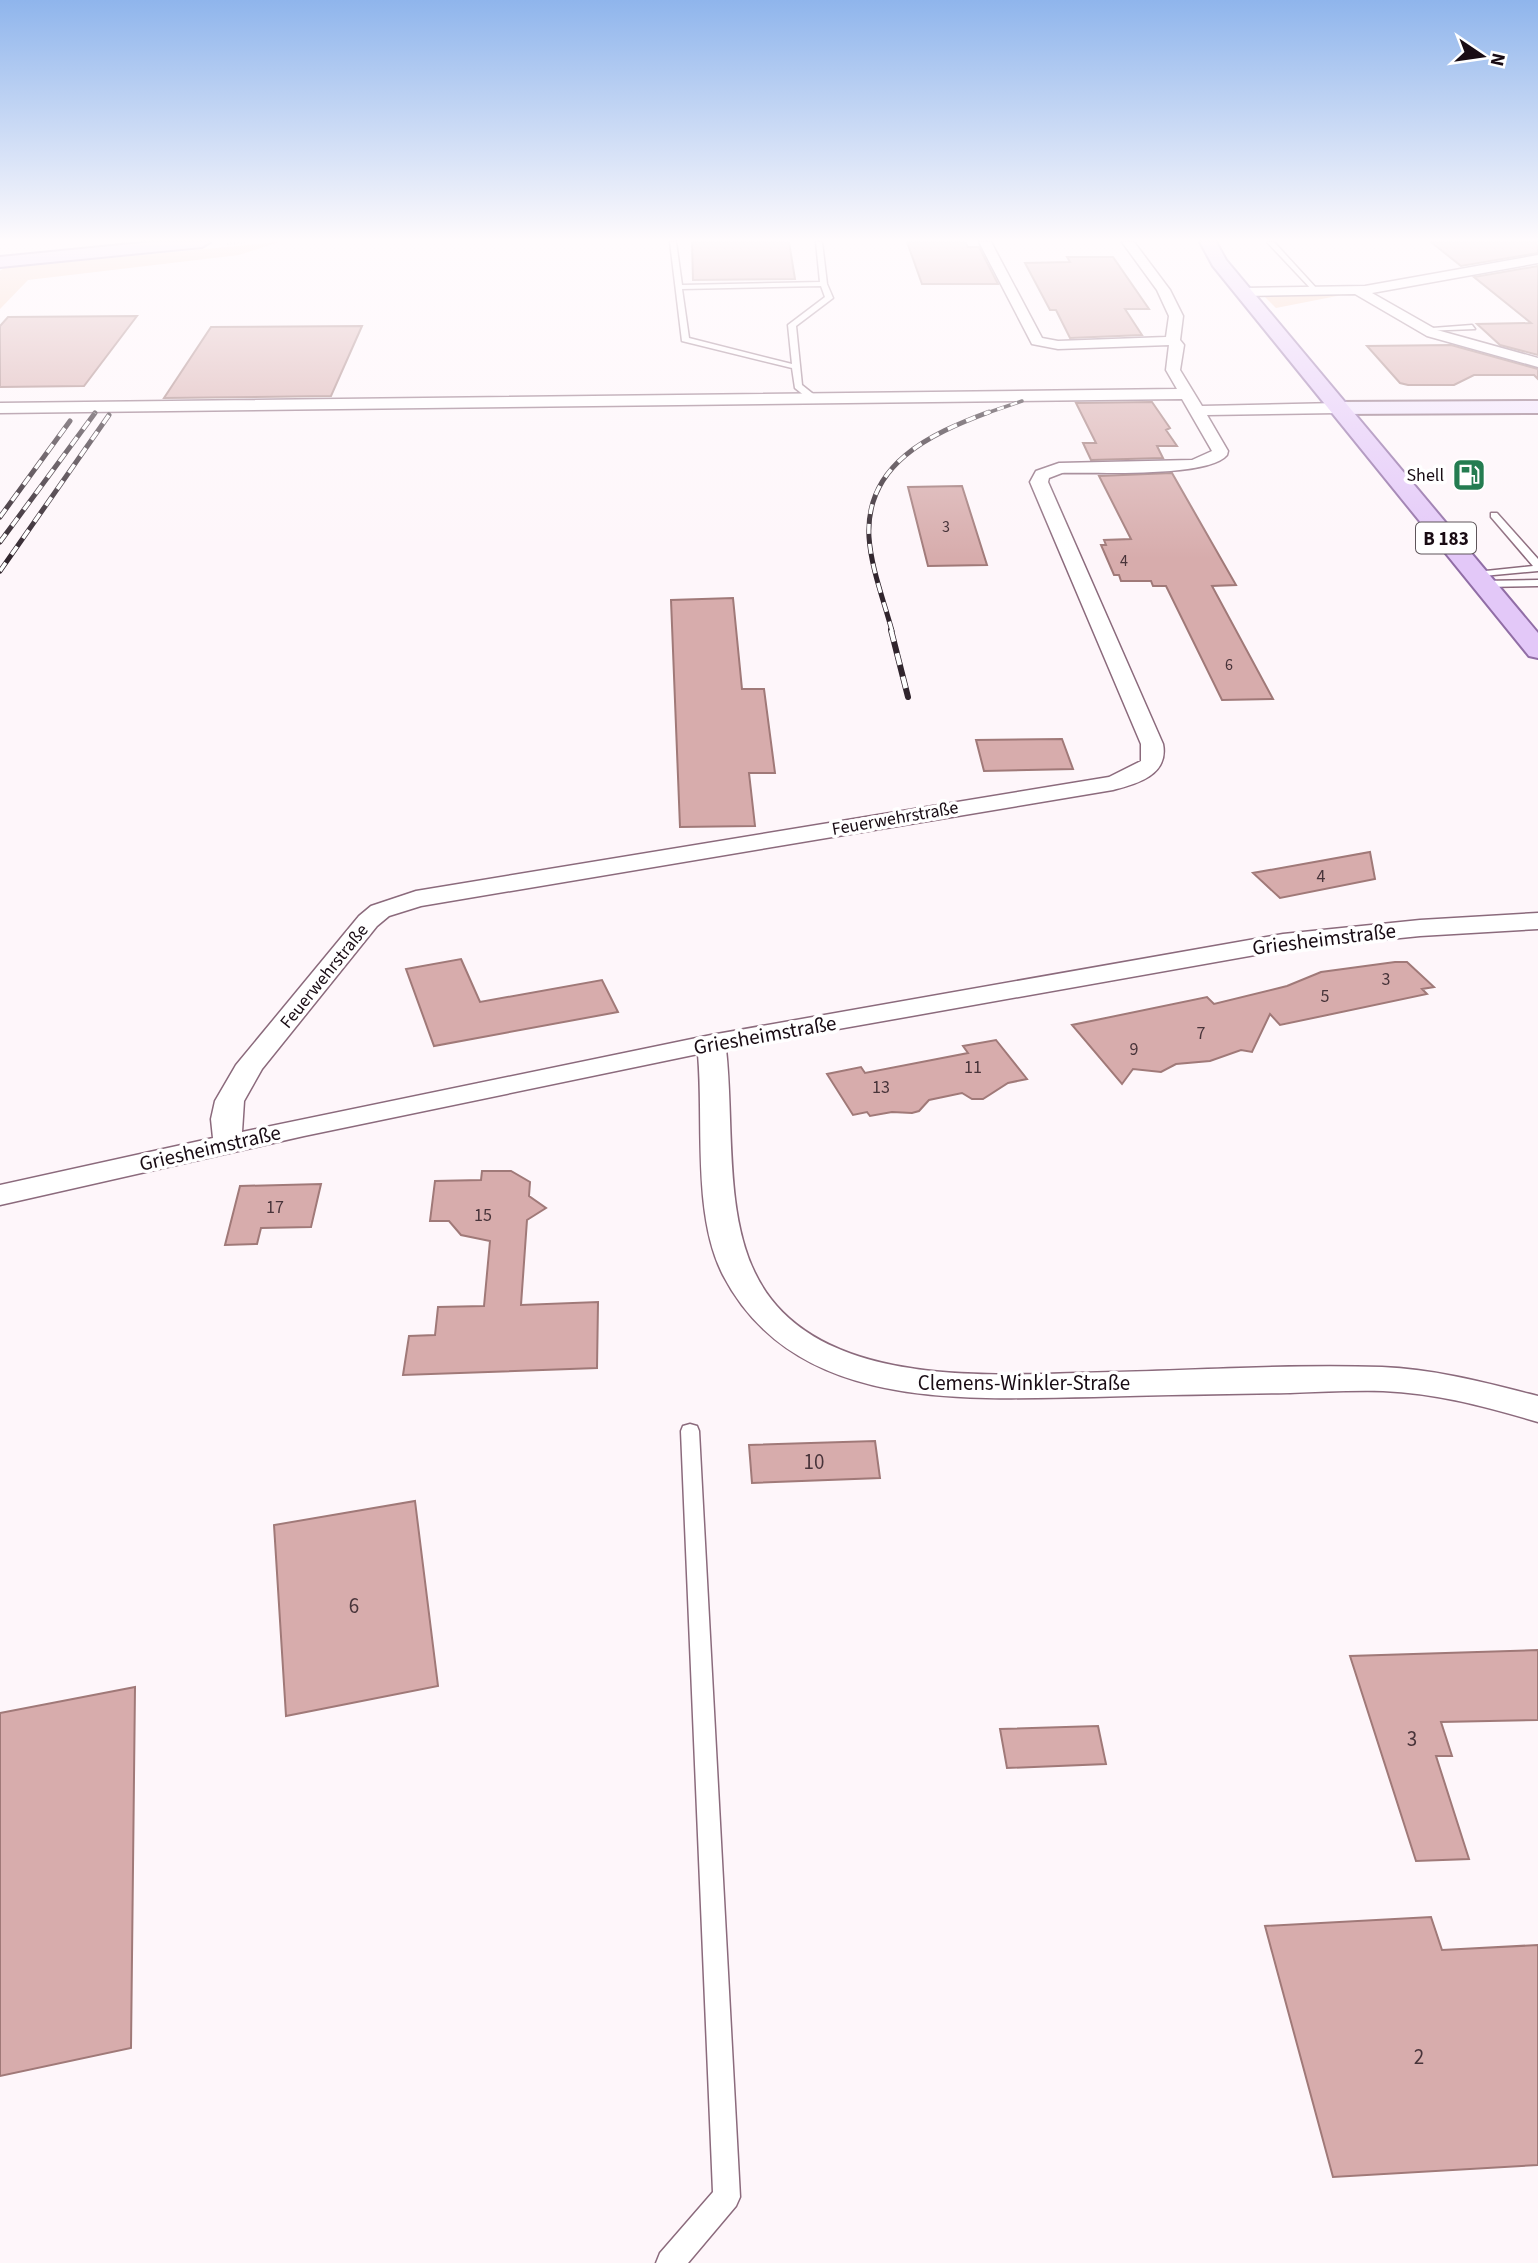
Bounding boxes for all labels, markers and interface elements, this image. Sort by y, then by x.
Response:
north arrow [1447,21,1517,91]
text: N [1483,50,1512,69]
fuel station icon: Shell [1450,456,1488,494]
place label: Shell [1406,463,1444,488]
house number: 3 [942,516,950,538]
road number: B 183 [1416,523,1476,554]
house number: 4 [1120,550,1128,572]
house number: 6 [1225,654,1233,676]
street label: Feuerwehrstraße [830,795,960,842]
house number: 4 [1317,864,1326,889]
street label: Griesheimstraße [1251,915,1397,963]
street label: Feuerwehrstraße [274,919,374,1034]
house number: 3 [1382,967,1391,992]
house number: 5 [1321,984,1330,1009]
street label: Griesheimstraße [691,1008,839,1062]
house number: 7 [1197,1021,1206,1046]
house number: 9 [1130,1037,1139,1062]
house number: 11 [964,1055,982,1080]
house number: 13 [872,1075,890,1100]
street label: Griesheimstraße [136,1117,284,1179]
house number: 17 [266,1195,284,1220]
house number: 15 [474,1203,492,1228]
street label: Clemens-Winkler-Straße [918,1368,1130,1398]
house number: 10 [804,1447,824,1477]
house number: 6 [349,1591,359,1621]
house number: 3 [1407,1724,1417,1754]
house number: 2 [1414,2042,1424,2072]

